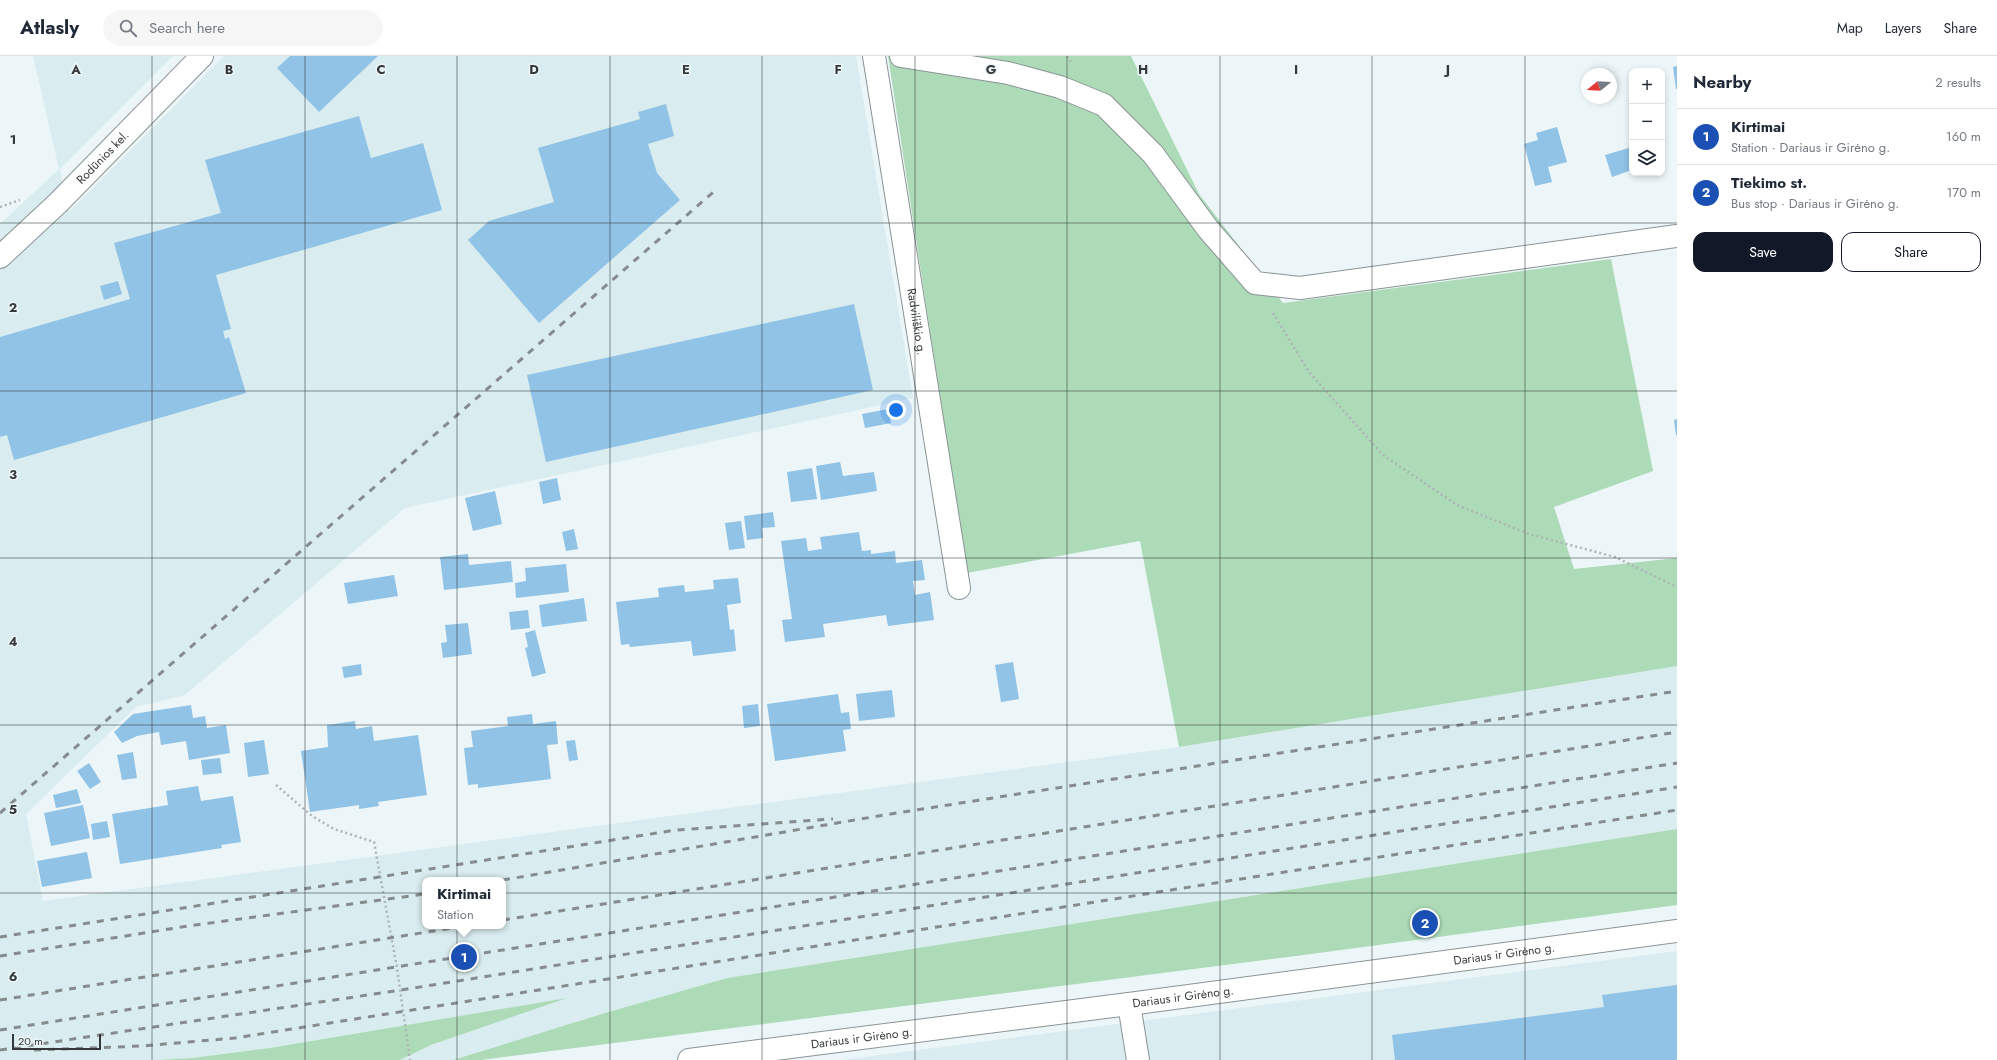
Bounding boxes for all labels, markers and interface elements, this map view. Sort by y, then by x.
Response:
search box [103,10,383,46]
text: Atlasly [20,14,79,41]
icon: search [117,17,139,39]
text: Search here [149,17,225,39]
text: Map [1837,18,1863,38]
text: Layers [1885,18,1921,38]
text: Share [1943,18,1977,38]
text: A [70,60,81,79]
text: B [225,60,234,79]
text: C [376,60,386,79]
text: D [529,60,539,79]
text: E [682,60,690,79]
text: F [834,60,842,79]
text: G [986,60,997,79]
text: H [1138,60,1148,79]
text: I [1294,60,1298,79]
text: J [1443,60,1450,79]
north arrow [1581,68,1617,104]
map controls [1629,68,1665,176]
button: + [1629,68,1665,104]
text: Nearby [1693,70,1751,94]
text: 2 results [1935,73,1981,92]
button: − [1629,104,1665,140]
text: Kirtimai [1731,116,1785,138]
street label: Rodūnios kel. [72,127,133,188]
text: 1 [1703,127,1709,146]
text: 160 m [1946,127,1981,146]
text: 1 [10,130,16,149]
text: Station · Dariaus ir Girėno g. [1731,138,1890,157]
button: layers [1629,140,1665,176]
text: Tiekimo st. [1731,172,1807,194]
text: 2 [1702,183,1710,202]
text: 170 m [1946,183,1981,202]
text: Bus stop · Dariaus ir Girėno g. [1731,194,1899,213]
button: Save [1693,232,1833,272]
button: Share [1841,232,1981,272]
street label: Radviliškio g. [902,287,931,356]
text: 2 [9,298,17,317]
your location [886,400,906,420]
text: 3 [9,465,17,484]
text: 4 [8,632,18,651]
text: 5 [9,800,17,819]
popup [422,877,506,929]
text: Kirtimai [437,883,491,905]
text: Station [437,905,474,924]
pin: 2 [1412,908,1438,938]
street label: Dariaus ir Girėno g. [1452,938,1556,970]
pin: 1 [451,942,477,972]
text: 6 [9,967,18,986]
street label: Dariaus ir Girėno g. [1131,981,1235,1012]
street label: Dariaus ir Girėno g. [810,1023,913,1053]
scale bar [12,1032,101,1051]
text: 20 m [18,1033,43,1049]

